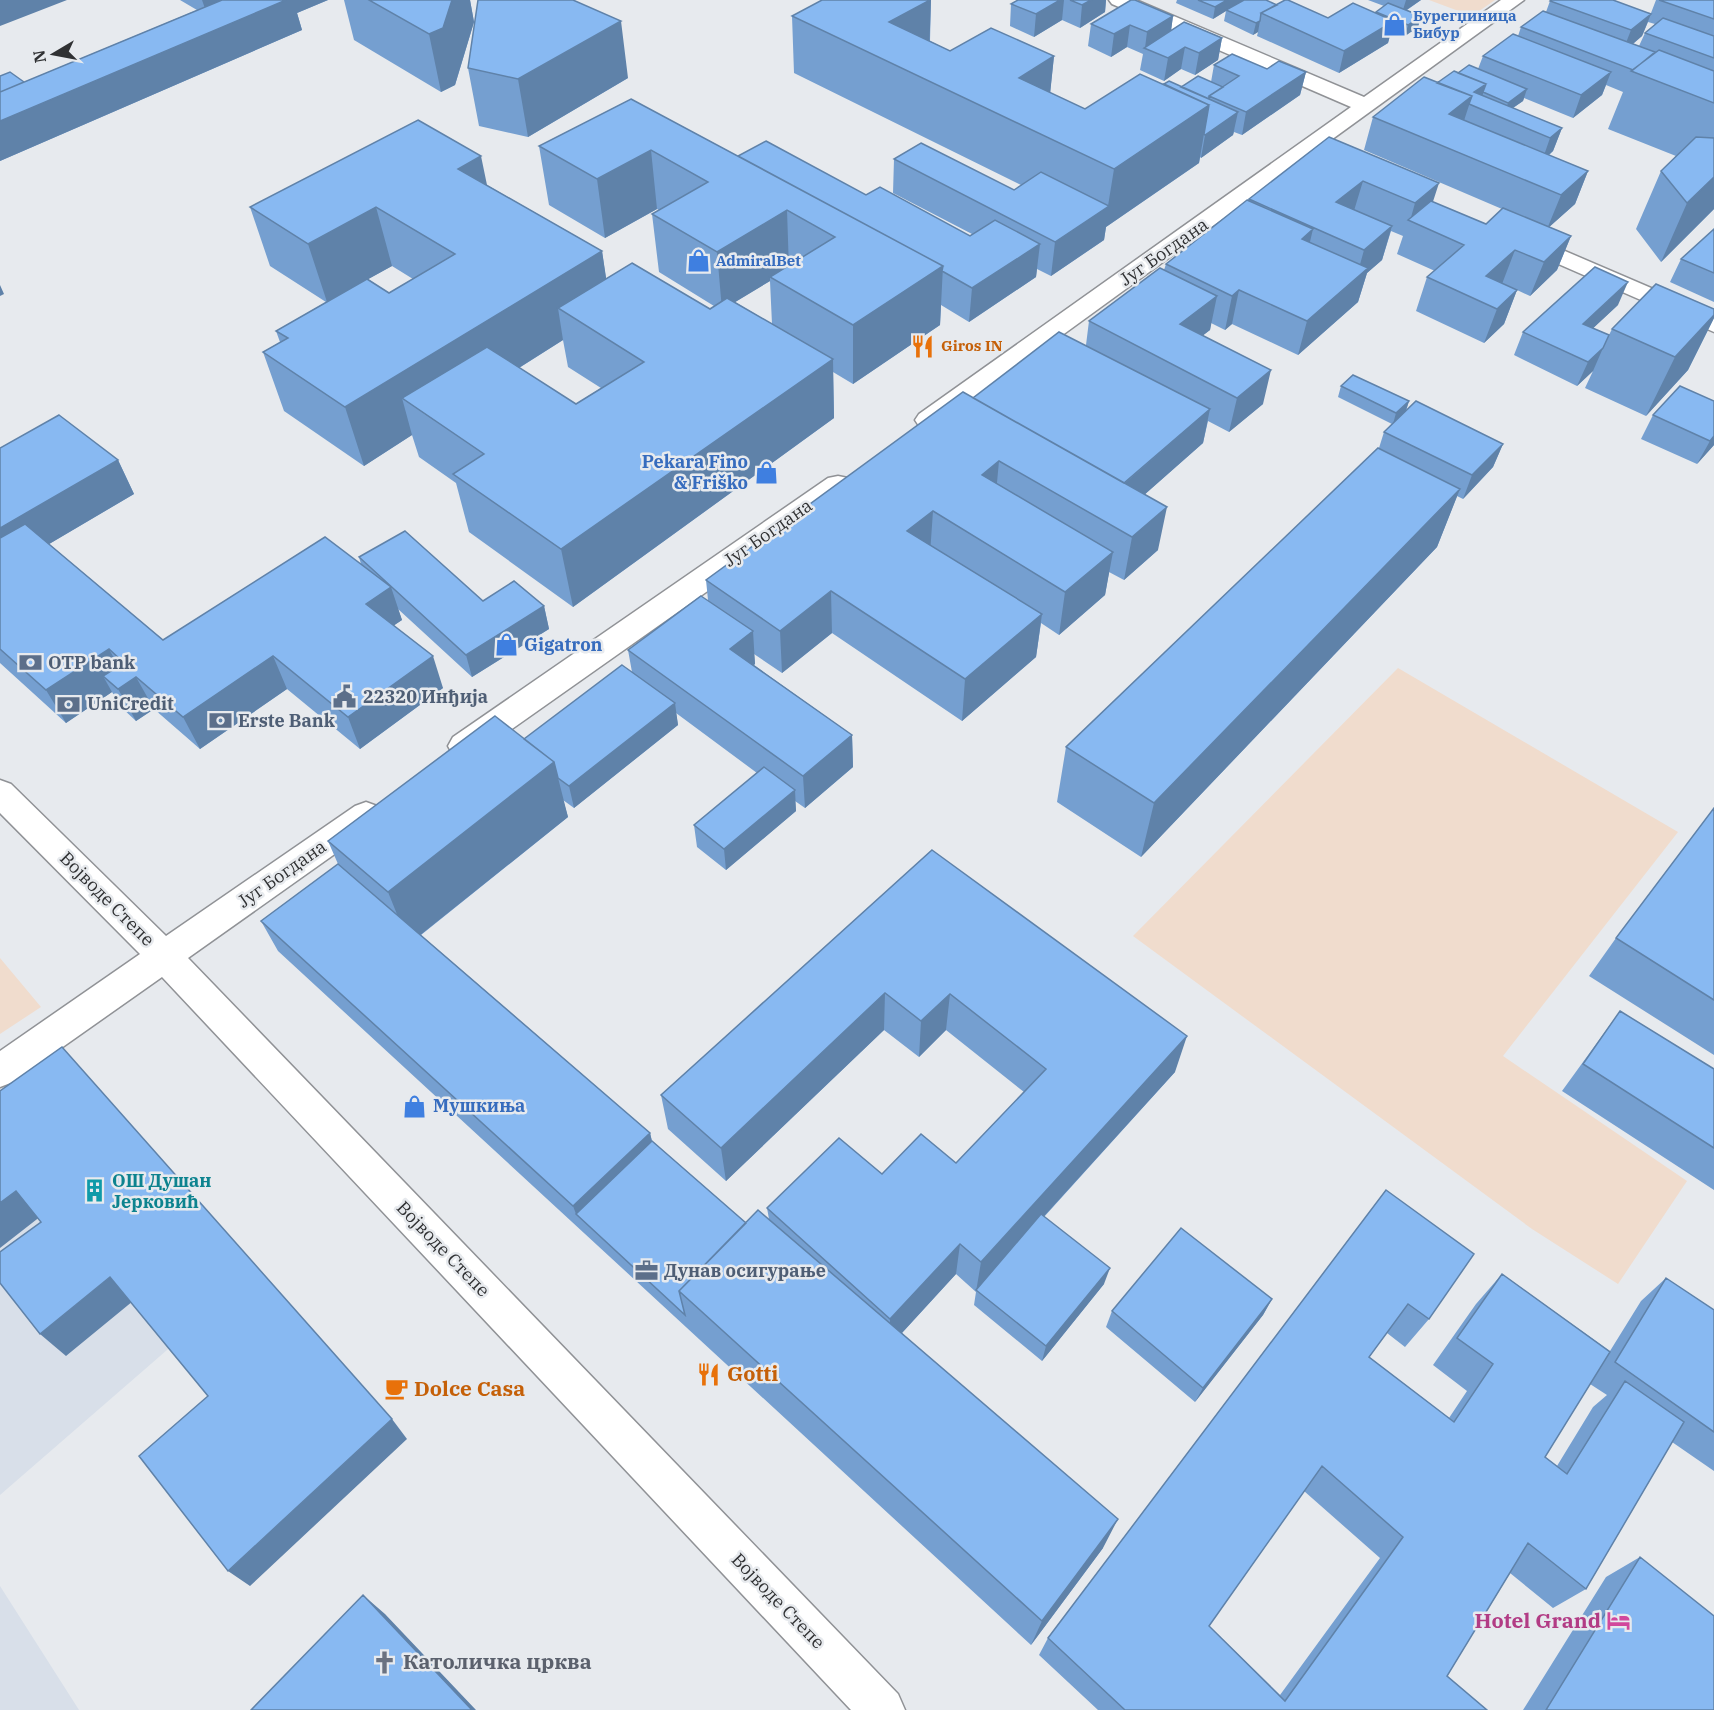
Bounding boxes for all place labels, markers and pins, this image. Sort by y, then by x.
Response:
place label: Бурегџиница Бибур [1413,6,1517,42]
shop icon: Бурегџиница Бибур [1382,12,1408,38]
shop icon: AdmiralBet [685,248,711,274]
place label: AdmiralBet [716,251,801,270]
restaurant icon: Giros IN [910,333,936,359]
place label: Giros IN [941,336,1003,355]
place label: Pekara Fino & Friško [642,450,748,494]
shop icon: Pekara Fino & Friško [753,459,779,485]
shop icon: Gigatron [493,632,519,658]
place label: Gigatron [524,633,603,656]
bank icon: OTP bank [17,650,43,676]
place label: OTP bank [48,651,136,674]
public building icon: 22320 Инђија [332,684,358,710]
place label: 22320 Инђија [363,685,488,708]
bank icon: UniCredit [56,691,82,717]
place label: UniCredit [87,692,174,715]
bank icon: Erste Bank [207,708,233,734]
place label: Erste Bank [238,709,336,732]
shop icon: Мушкиња [402,1093,428,1119]
place label: Мушкиња [433,1094,525,1117]
place label: ОШ Душан Јерковић [112,1169,212,1213]
building icon: ОШ Душан Јерковић [81,1178,107,1204]
office icon: Дунав осигурање [633,1258,659,1284]
place label: Дунав осигурање [664,1259,826,1282]
place label: Gotti [727,1359,778,1387]
restaurant icon: Gotti [696,1361,722,1387]
place label: Dolce Casa [414,1374,525,1402]
cafe icon: Dolce Casa [383,1376,409,1402]
place label: Hotel Grand [1474,1606,1601,1634]
hotel icon: Hotel Grand [1606,1608,1632,1634]
place label: Католичка црква [403,1647,592,1675]
church icon: Католичка црква [372,1649,398,1675]

